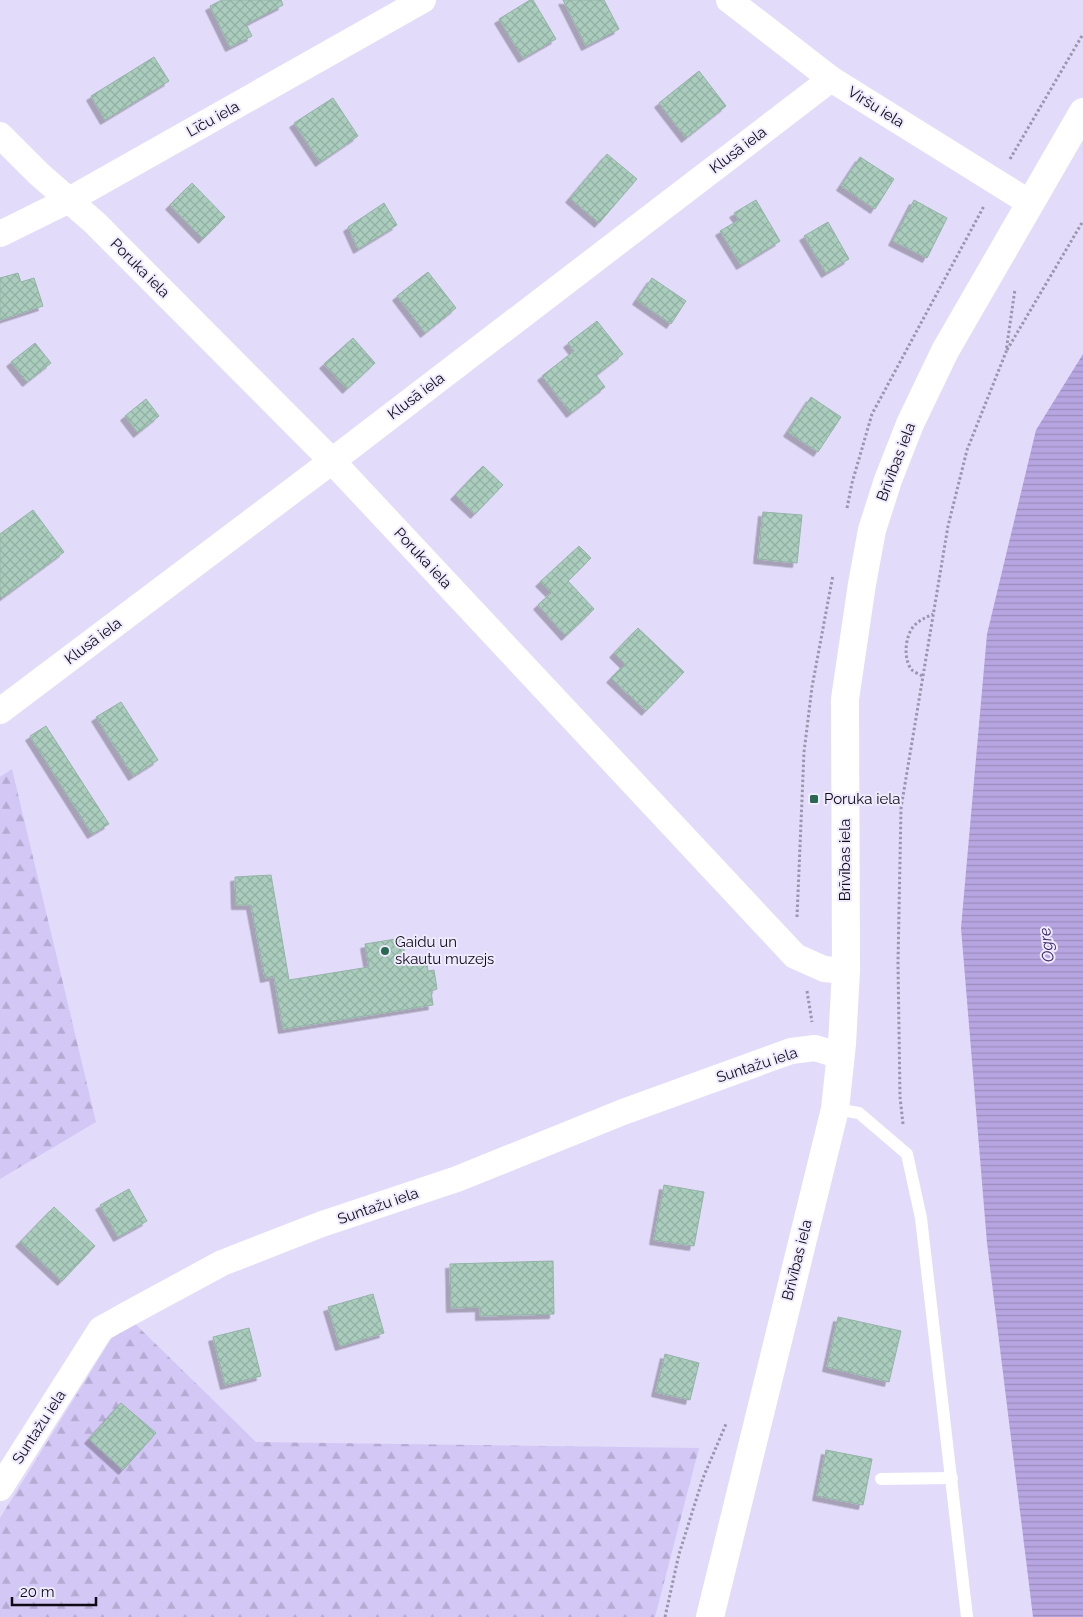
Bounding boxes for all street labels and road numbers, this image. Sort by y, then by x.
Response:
street label: Viršu iela [845,83,907,131]
street label: Līču iela [184,97,242,141]
street label: Klusā iela [706,123,770,177]
street label: Poruka iela [107,235,173,301]
street label: Klusā iela [384,369,448,423]
street label: Brīvības iela [873,420,919,504]
street label: Poruka iela [390,524,456,592]
street label: Klusā iela [61,614,125,668]
street label: Brīvības iela [836,819,854,901]
street label: Suntažu iela [714,1043,800,1087]
street label: Suntažu iela [335,1184,421,1228]
street label: Brīvības iela [778,1218,816,1302]
street label: Suntažu iela [8,1387,70,1467]

